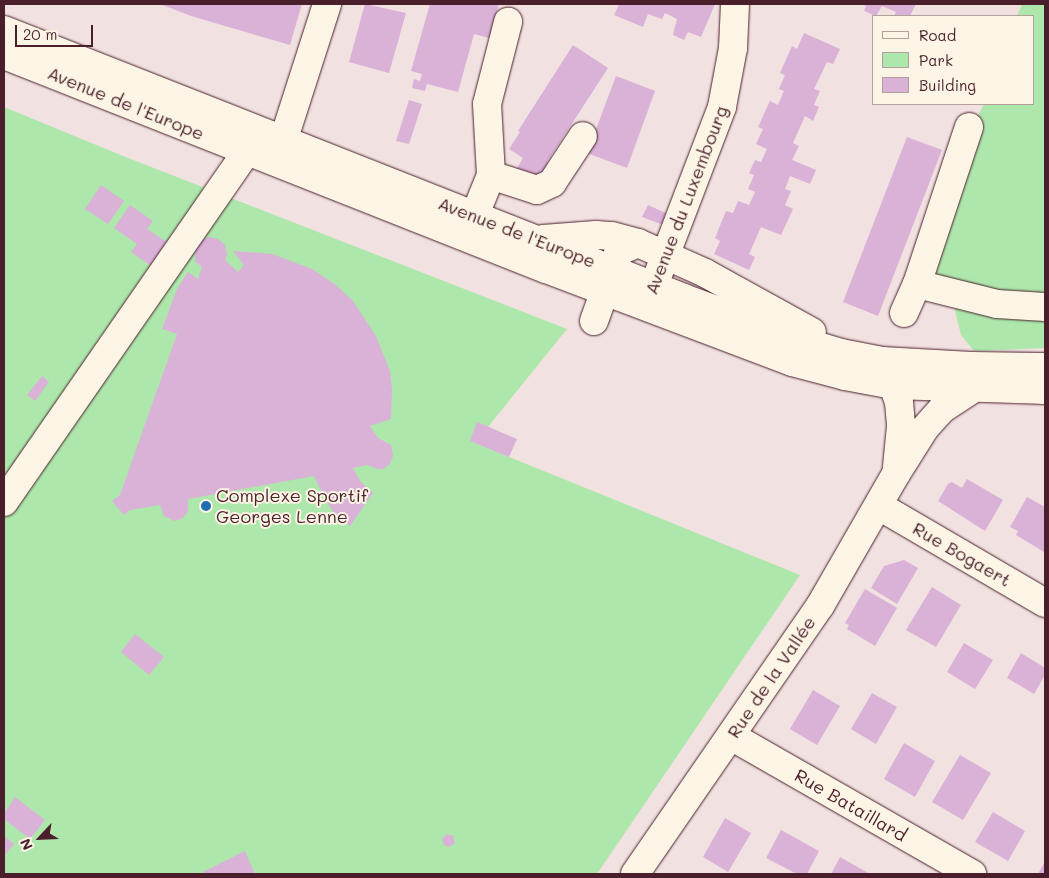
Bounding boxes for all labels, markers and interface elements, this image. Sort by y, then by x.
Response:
scale bar [18,15,95,47]
legend [872,15,1034,105]
text: 20 m [23,24,57,44]
text: Road [919,25,956,45]
text: Park [919,50,953,70]
street label: Avenue de l'Europe [45,62,207,144]
text: Building [919,75,976,95]
street label: Avenue du Luxembourg [640,103,732,297]
street label: Avenue de l'Europe [435,192,599,272]
place label: Complexe Sportif Georges Lenne [216,485,368,528]
marker: Complexe Sportif Georges Lenne [200,500,212,512]
street label: Rue Bogaert [909,517,1015,591]
street label: Rue de la Vallée [722,612,820,742]
street label: Rue Bataillard [791,764,911,846]
north arrow [15,813,65,863]
text: N [15,836,37,853]

